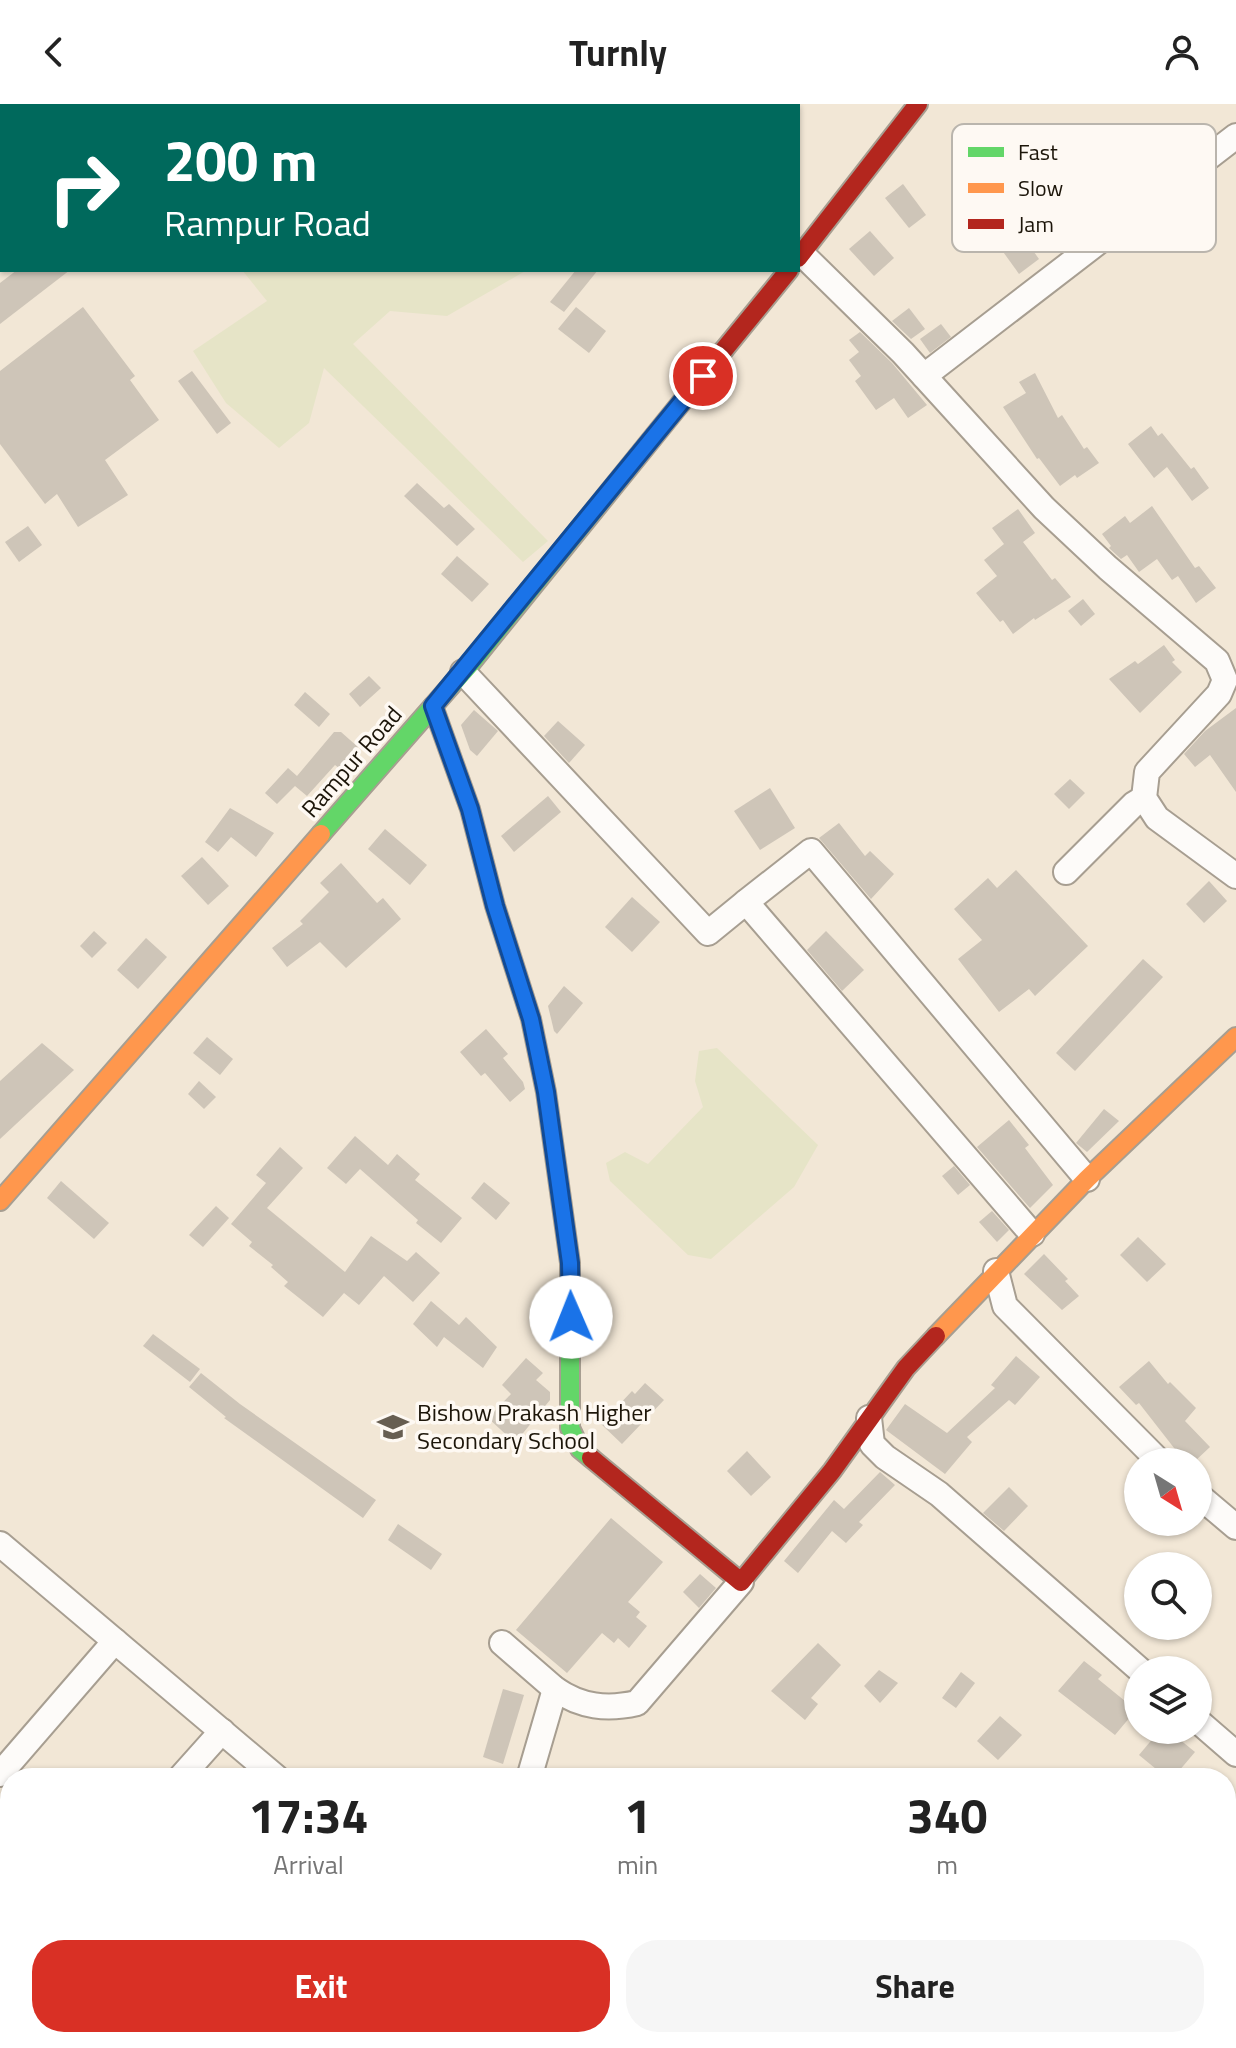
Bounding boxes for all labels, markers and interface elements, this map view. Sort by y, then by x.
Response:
text: Turnly [569,25,667,80]
icon: back [32,30,76,74]
icon: person [1160,30,1204,74]
text: 200 m [164,118,317,203]
legend [952,124,1216,252]
text: Fast [1018,135,1058,169]
icon: right [32,136,136,240]
text: Slow [1018,171,1064,205]
text: Rampur Road [164,195,371,250]
text: Jam [1018,207,1054,241]
pin [669,342,737,410]
icon: arrive [681,354,725,398]
street label: Rampur Road [292,698,410,825]
position arrow [529,1275,613,1359]
place label: Bishow Prakash Higher Secondary School [417,1394,652,1458]
school or university icon: Bishow Prakash Higher Secondary School [376,1410,410,1444]
north arrow [1124,1448,1212,1536]
map controls [1124,1448,1212,1744]
button: search [1124,1552,1212,1640]
button: layers [1124,1656,1212,1744]
text: 17:34 [249,1779,368,1852]
text: 1 [624,1779,651,1852]
text: 340 [907,1779,987,1852]
text: Arrival [273,1845,344,1884]
text: min [617,1845,658,1884]
text: m [936,1845,958,1884]
button: Exit [32,1940,610,2032]
button: Share [626,1940,1204,2032]

